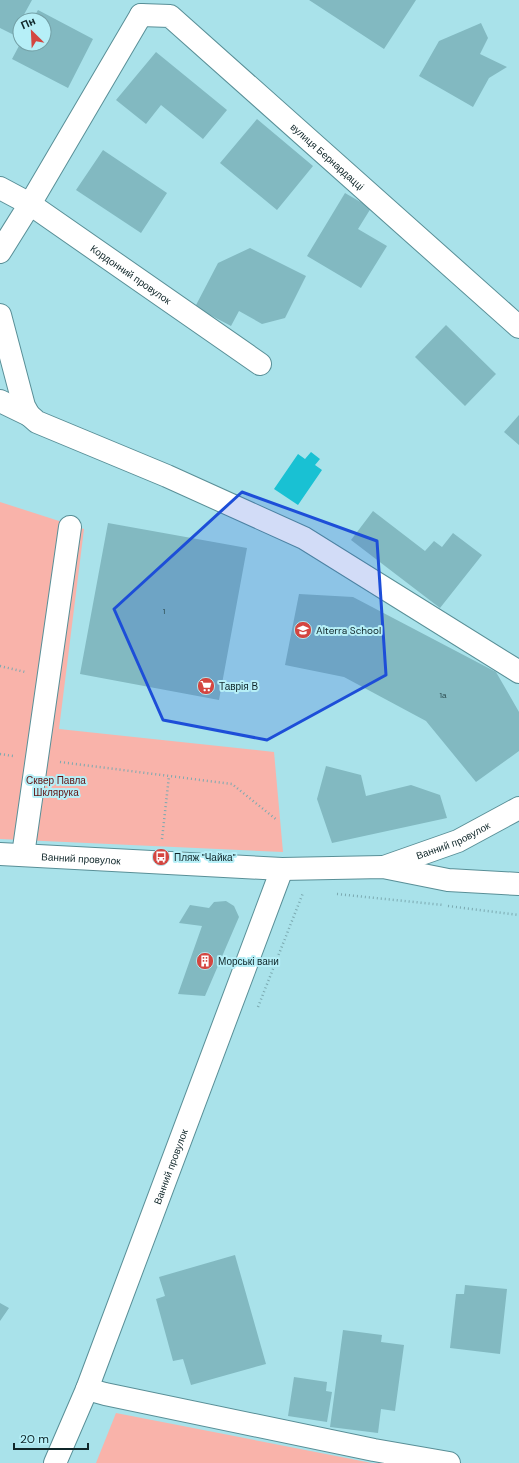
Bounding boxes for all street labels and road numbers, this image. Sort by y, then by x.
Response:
street label: вулиця Бернардацці [288,120,367,193]
street label: Кордонний провулок [88,242,174,308]
street label: Ванний провулок [414,819,493,862]
street label: Ванний провулок [41,850,122,867]
street label: Ванний провулок [151,1127,191,1206]

